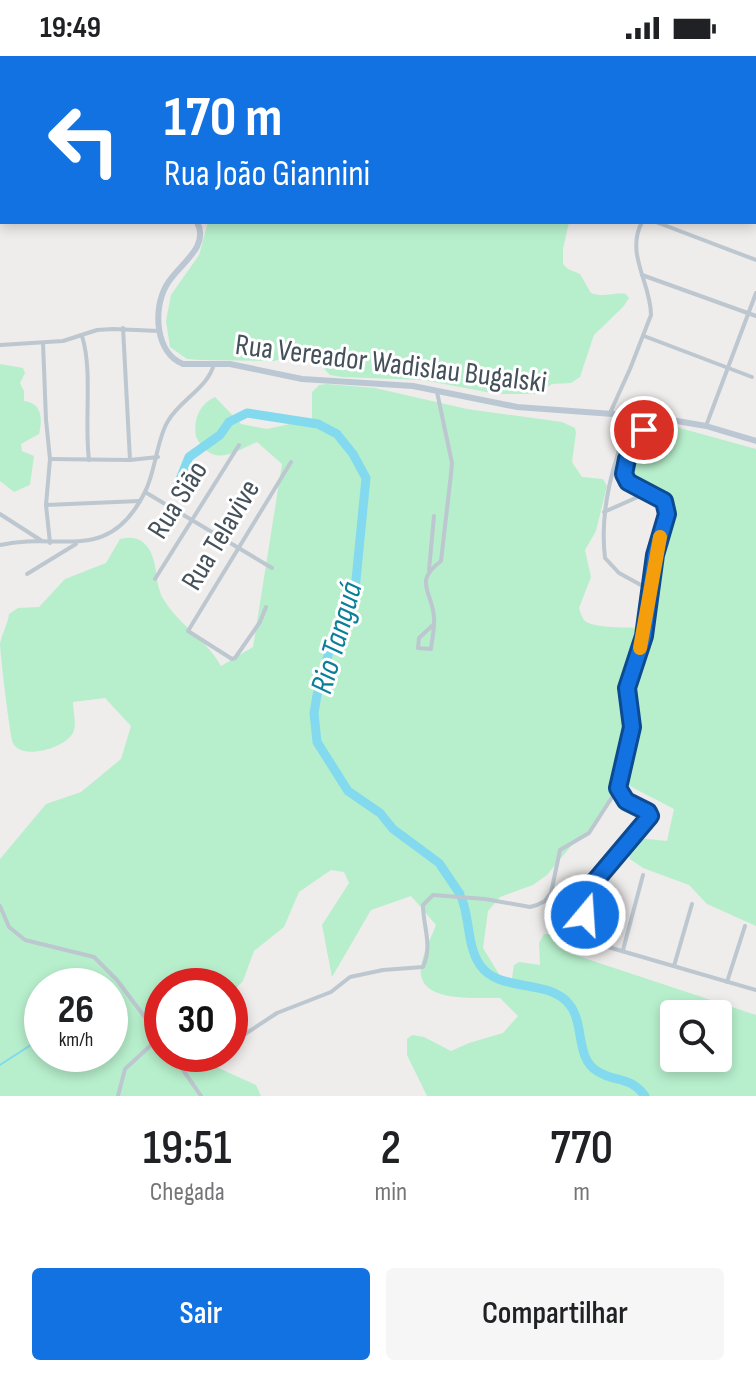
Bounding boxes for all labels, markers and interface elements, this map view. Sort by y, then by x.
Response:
text: 19:49 [40,10,101,46]
text: 170 m [164,85,282,152]
icon: left [32,88,136,192]
text: Rua João Giannini [164,153,370,196]
street label: Rua Vereador Wadislau Bugalski [233,327,549,401]
pin [610,396,678,464]
icon: arrive [622,408,666,452]
street label: Rua Sião [140,454,216,546]
street label: Rua Telavive [174,473,268,597]
water label: Rio Tanguá [302,578,372,698]
position arrow [543,873,627,957]
speed limit sign: 30 [144,968,248,1072]
text: 26 [58,986,94,1034]
map controls [660,1000,732,1072]
button: search [660,1000,732,1072]
text: km/h [59,1028,93,1052]
text: 19:51 [143,1120,231,1177]
text: 2 [381,1120,401,1177]
text: 770 [550,1120,613,1177]
text: Chegada [150,1177,225,1208]
text: min [375,1177,407,1208]
text: m [573,1177,590,1208]
button: Sair [32,1268,370,1360]
button: Compartilhar [386,1268,724,1360]

